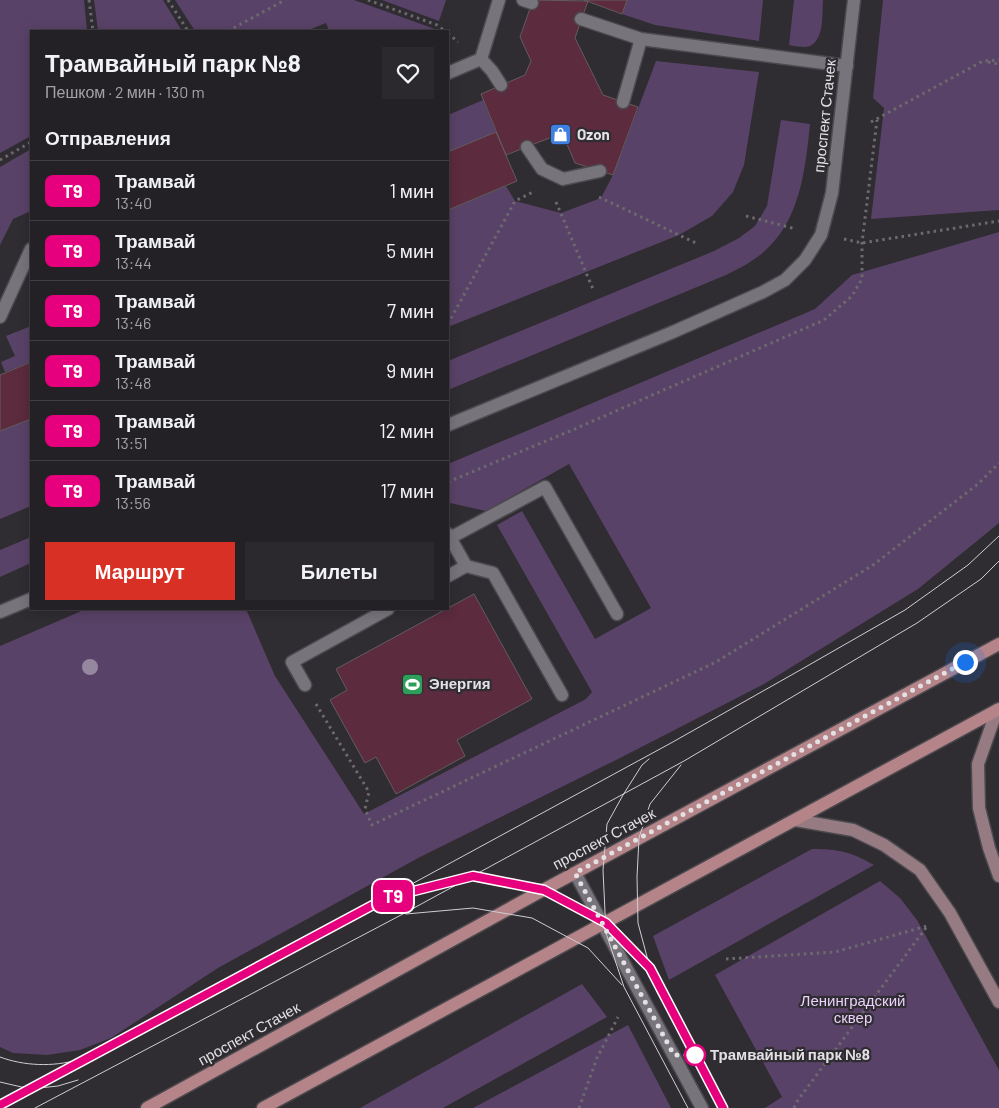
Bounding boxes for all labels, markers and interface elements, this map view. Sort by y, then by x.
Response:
button: heart [382,47,434,99]
text: Трамвайный парк №8 [45,48,301,77]
street label: проспект Стачек [809,58,839,173]
text: Пешком · 2 мин · 130 m [45,82,205,101]
shop icon: Ozon [549,123,573,147]
place label: Ozon [577,125,610,143]
text: Отправления [45,126,171,149]
text: Трамвай [115,169,196,192]
text: 1 мин [389,179,434,202]
text: T9 [62,180,83,202]
text: 13:40 [115,193,152,212]
text: Трамвай [115,229,196,252]
text: 5 мин [386,239,434,262]
text: T9 [62,240,83,262]
text: 13:44 [115,253,152,272]
text: Трамвай [115,289,196,312]
text: 7 мин [387,299,434,322]
text: T9 [62,300,83,322]
text: 13:46 [115,313,151,332]
text: Трамвай [115,349,196,372]
text: 9 мин [386,359,434,382]
text: T9 [62,360,83,382]
text: 13:48 [115,373,151,392]
text: Трамвай [115,409,196,432]
text: 12 мин [379,419,434,442]
text: T9 [62,420,83,442]
text: 13:51 [115,433,148,452]
text: Трамвай [115,469,196,492]
text: 17 мин [380,479,434,502]
text: T9 [62,480,83,502]
text: 13:56 [115,493,151,512]
button: Маршрут [45,542,235,600]
button: Билеты [245,542,434,600]
your location [953,650,978,675]
sports icon: Энергия [401,672,425,696]
place label: Энергия [429,674,490,692]
street label: проспект Стачек [549,803,658,873]
line badge: T9 [370,880,416,912]
text: T9 [383,885,403,907]
park label: Ленинградский сквер [801,991,905,1026]
street label: проспект Стачек [194,997,303,1069]
marker: Трамвайный парк №8 [684,1044,706,1066]
place label: Трамвайный парк №8 [710,1045,870,1063]

